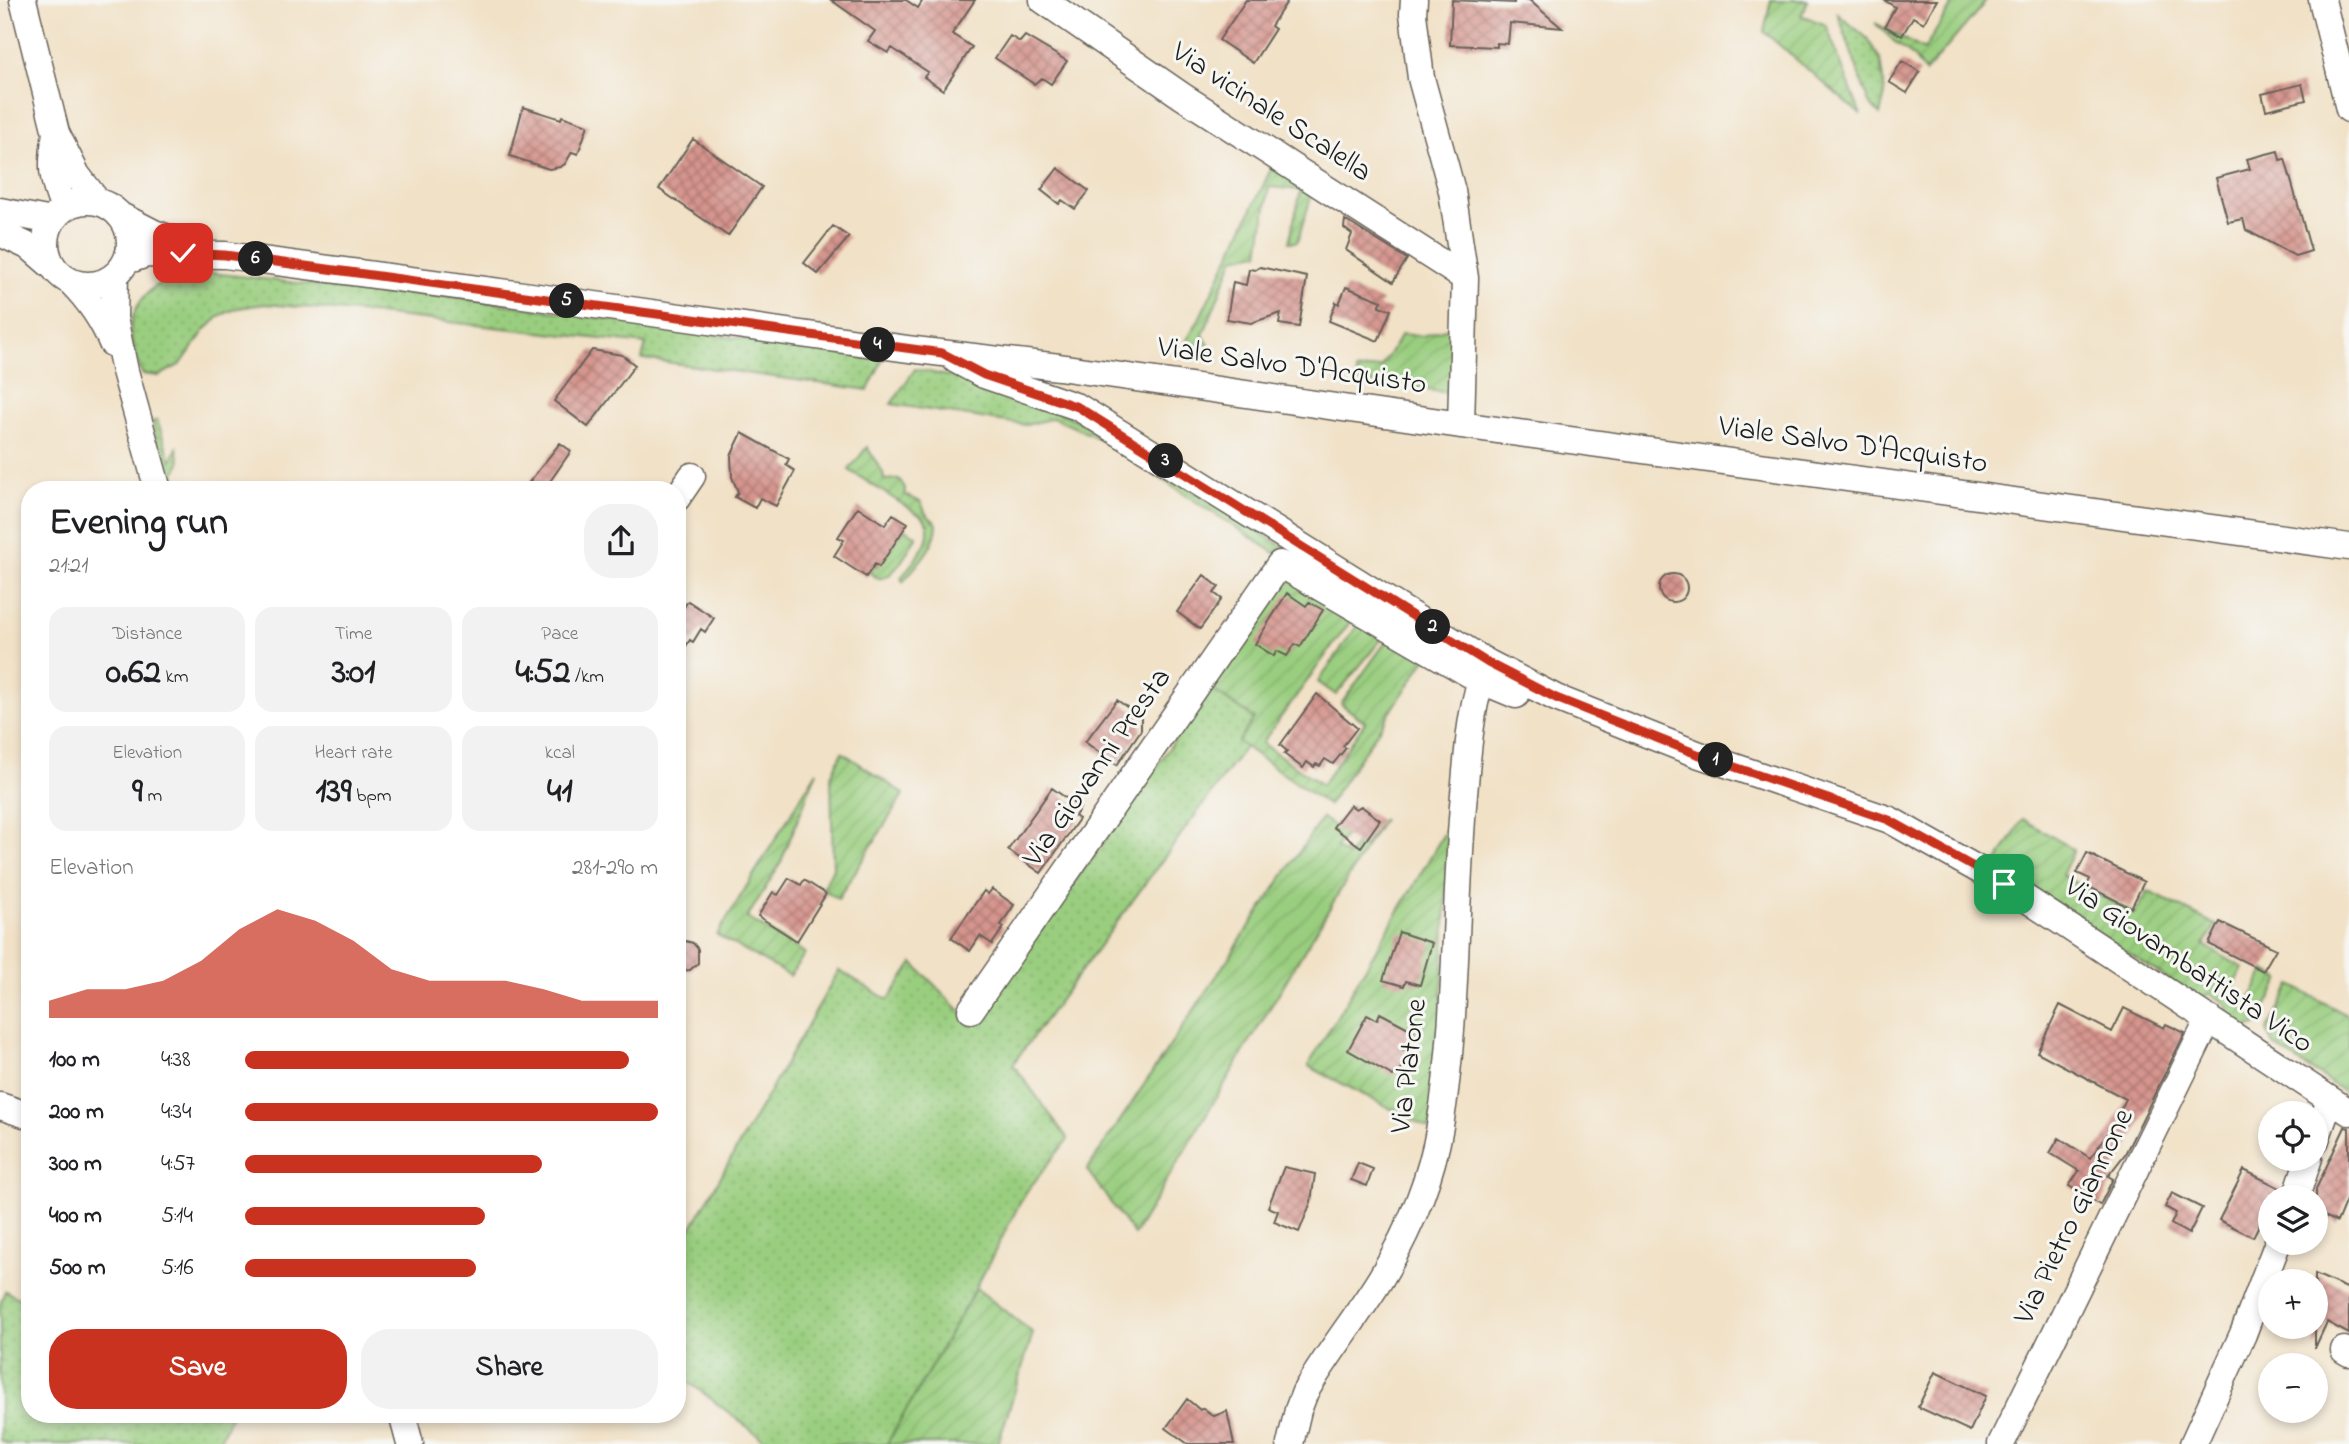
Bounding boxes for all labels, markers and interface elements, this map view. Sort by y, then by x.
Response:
street label: Via vicinale Scalella [1161,31,1380,194]
pin [153,223,213,283]
icon: check [164,234,202,272]
pin: 6 [238,242,274,276]
text: 6 [251,245,260,272]
pin: 5 [550,284,584,318]
text: 5 [561,287,572,314]
street label: Viale Salvo D'Acquisto [1154,326,1429,408]
pin: 4 [860,328,896,362]
text: 4 [874,331,881,358]
street label: Viale Salvo D'Acquisto [1715,405,1990,487]
pin: 3 [1148,444,1184,478]
text: 3 [1162,447,1169,474]
text: Evening run [49,496,228,552]
button: share [584,504,658,578]
text: 21:21 [49,550,88,583]
pin: 2 [1416,610,1450,644]
text: 2 [1428,613,1437,640]
text: Distance [112,621,182,648]
text: Time [335,621,372,648]
text: Pace [541,621,578,648]
text: 0.62 [106,648,161,699]
text: 3:01 [332,648,375,699]
text: 4:52 [516,648,570,699]
street label: Via Giovanni Presta [1012,659,1183,878]
text: km [161,664,189,691]
text: /km [570,664,604,691]
text: Elevation [112,740,182,767]
text: Heart rate [315,740,392,767]
text: kcal [545,740,575,767]
pin: 1 [1698,742,1734,778]
text: 1 [1712,746,1719,773]
text: 9 [132,767,143,818]
text: 139 [315,767,352,818]
text: 41 [547,767,573,818]
text: m [143,783,162,810]
text: bpm [352,783,391,810]
text: Elevation [49,852,134,885]
text: 281–290 m [572,852,658,885]
pin [1974,854,2034,914]
icon: arrive [1985,865,2023,903]
street label: Via Giovambattista Vico [2054,866,2321,1066]
street label: Via Platone [1380,996,1440,1137]
text: 100 m [49,1044,100,1077]
text: 4:38 [161,1044,191,1077]
text: 200 m [49,1096,104,1129]
text: 4:34 [161,1096,191,1129]
street label: Via Pietro Giannone [2003,1101,2147,1333]
map controls [2258,1101,2328,1423]
button: locate [2258,1101,2328,1171]
text: 300 m [49,1148,102,1181]
text: 4:57 [161,1148,195,1181]
button: layers [2258,1185,2328,1255]
text: 400 m [49,1200,102,1233]
text: 5:14 [161,1200,193,1233]
text: 500 m [49,1252,106,1285]
text: 5:16 [161,1252,194,1285]
button: + [2258,1269,2328,1339]
button: Save [49,1329,347,1409]
button: Share [361,1329,658,1409]
button: − [2258,1353,2328,1423]

